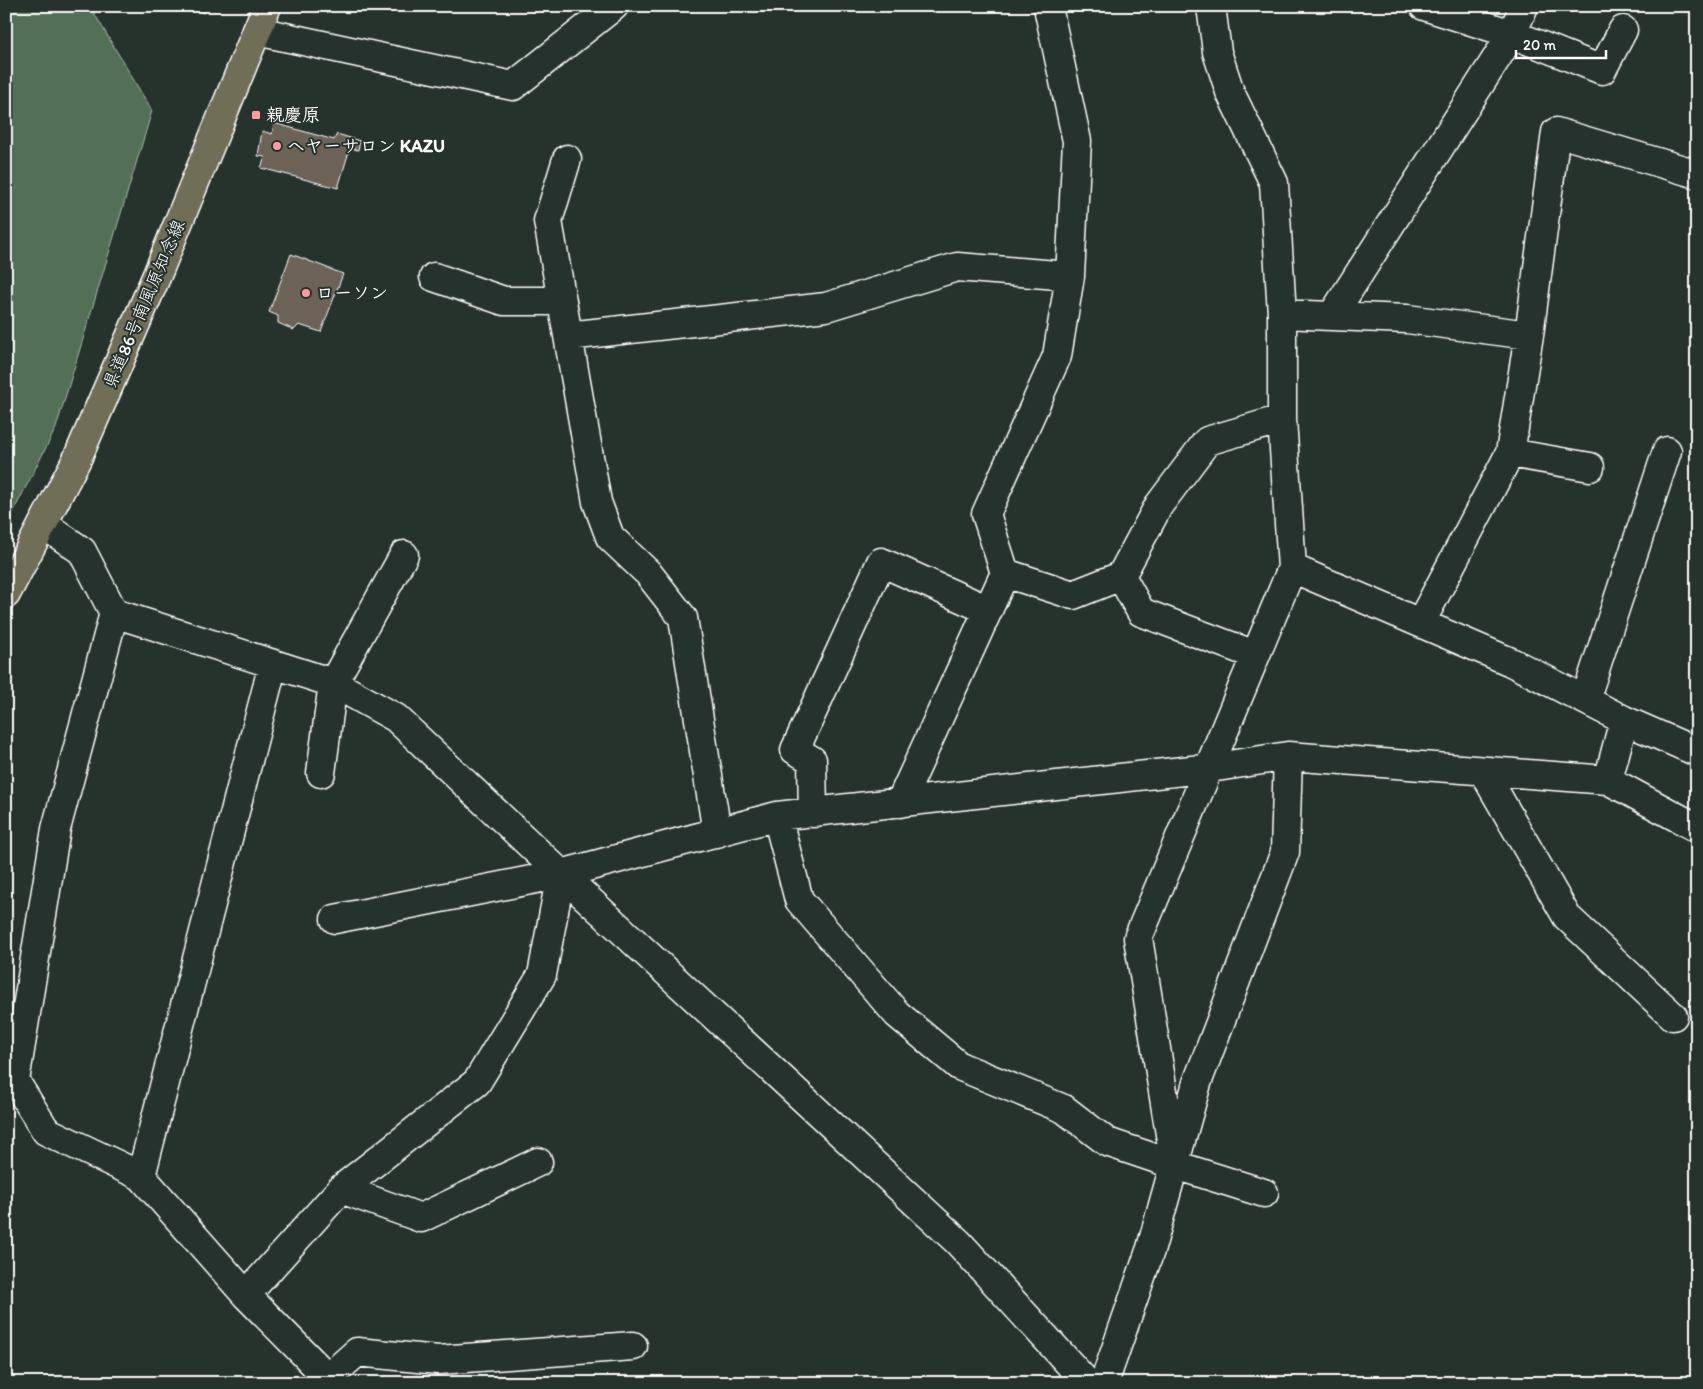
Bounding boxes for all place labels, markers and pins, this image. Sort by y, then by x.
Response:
place label: 親慶原 [266,104,320,126]
marker: 親慶原 [250,109,262,121]
place label: ヘヤーサロン KAZU [287,135,445,157]
marker: ヘヤーサロン KAZU [271,140,283,152]
place label: ローソン [316,282,388,304]
marker: ローソン [300,287,312,299]

